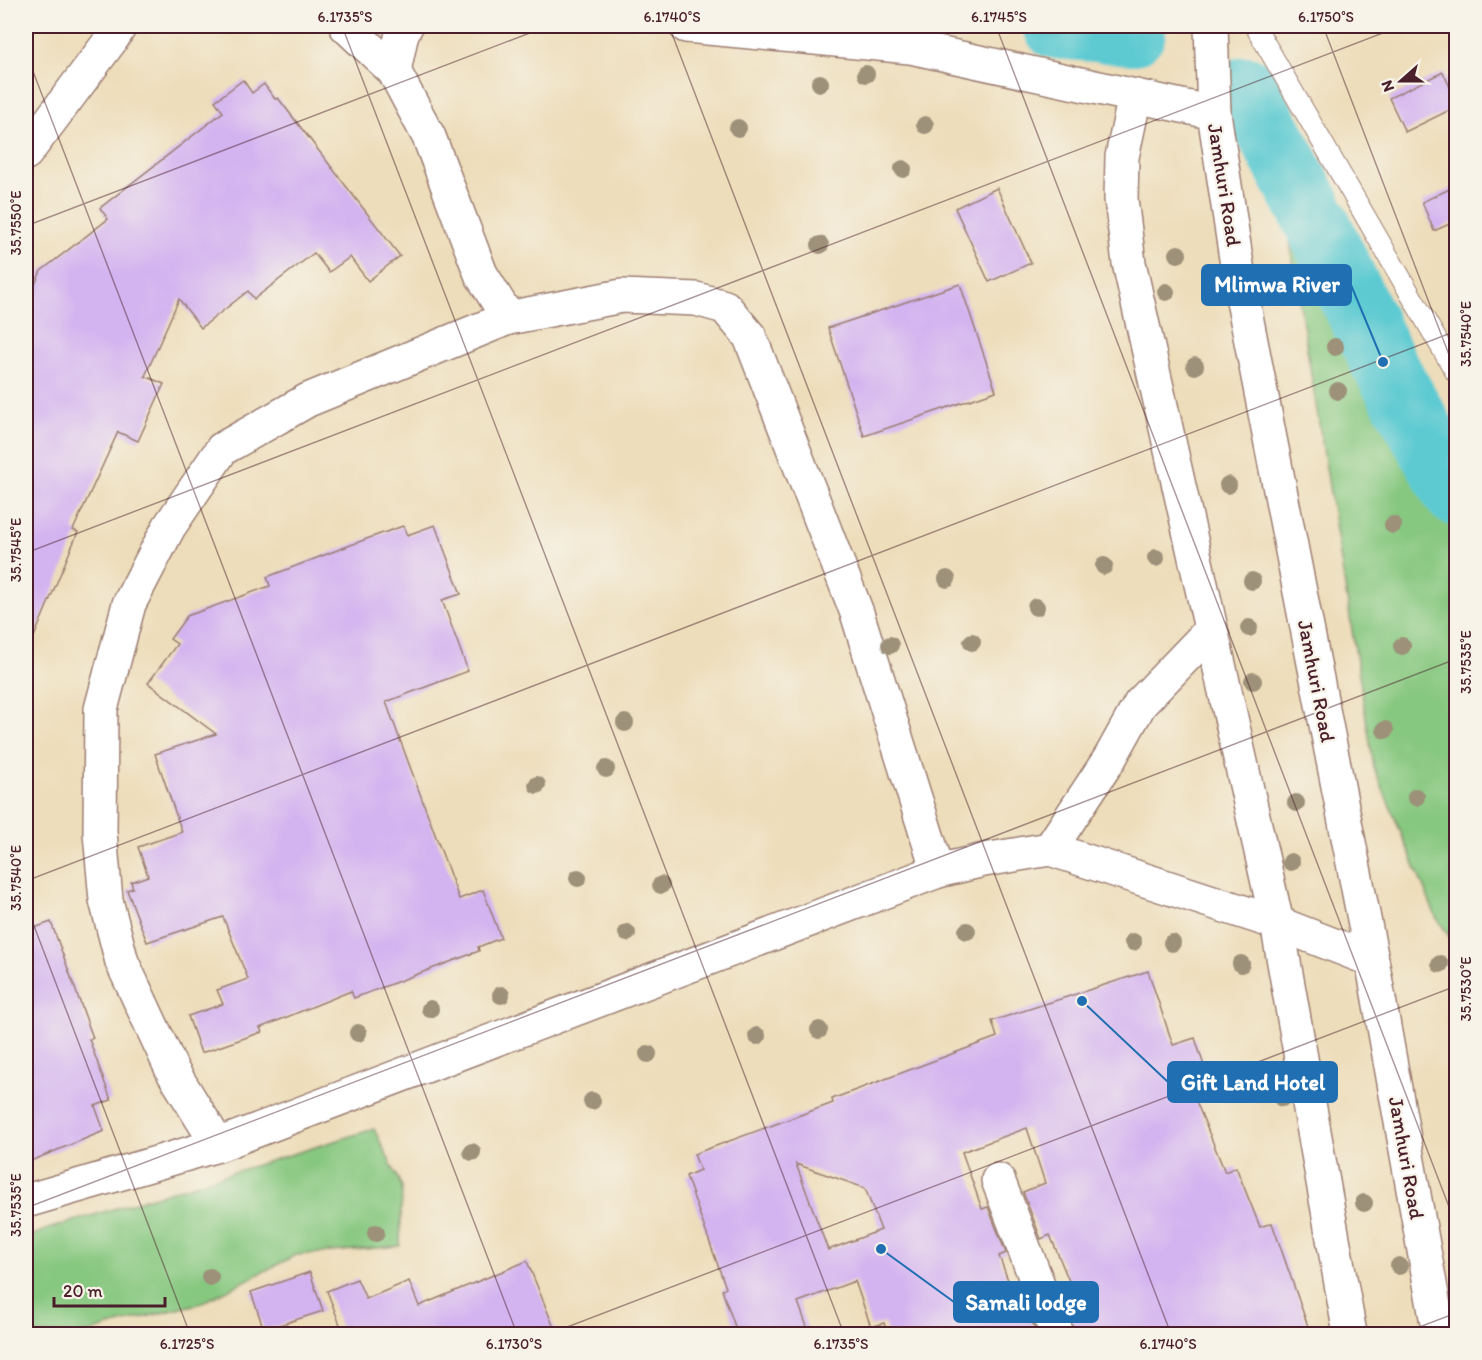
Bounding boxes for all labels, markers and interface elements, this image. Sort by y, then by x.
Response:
text: 6.1735°S [318,8,372,26]
text: 6.1740°S [643,8,701,26]
text: 6.1745°S [971,8,1027,26]
text: 6.1750°S [1298,8,1354,26]
north arrow [1371,51,1431,111]
text: N [1377,78,1398,95]
street label: Jamhuri Road [1203,122,1247,249]
text: 35.7550°E [7,191,25,255]
callout: Mlimwa River [1202,265,1351,305]
text: Mlimwa River [1214,271,1340,298]
text: 35.7540°E [1457,301,1475,367]
text: 35.7545°E [7,518,25,582]
street label: Jamhuri Road [1293,618,1341,745]
text: 35.7535°E [1457,630,1475,694]
text: 35.7540°E [7,845,25,911]
text: 35.7530°E [1457,956,1475,1022]
callout: Gift Land Hotel [1168,1062,1337,1102]
text: Gift Land Hotel [1181,1069,1326,1096]
street label: Jamhuri Road [1384,1095,1430,1222]
text: 35.7535°E [7,1173,25,1237]
scale bar [54,1270,165,1308]
text: 20 m [63,1280,103,1302]
callout: Samali lodge [954,1282,1098,1322]
text: Samali lodge [965,1289,1087,1316]
text: 6.1725°S [160,1335,214,1353]
text: 6.1730°S [486,1335,542,1353]
text: 6.1735°S [814,1335,868,1353]
text: 6.1740°S [1139,1335,1197,1353]

